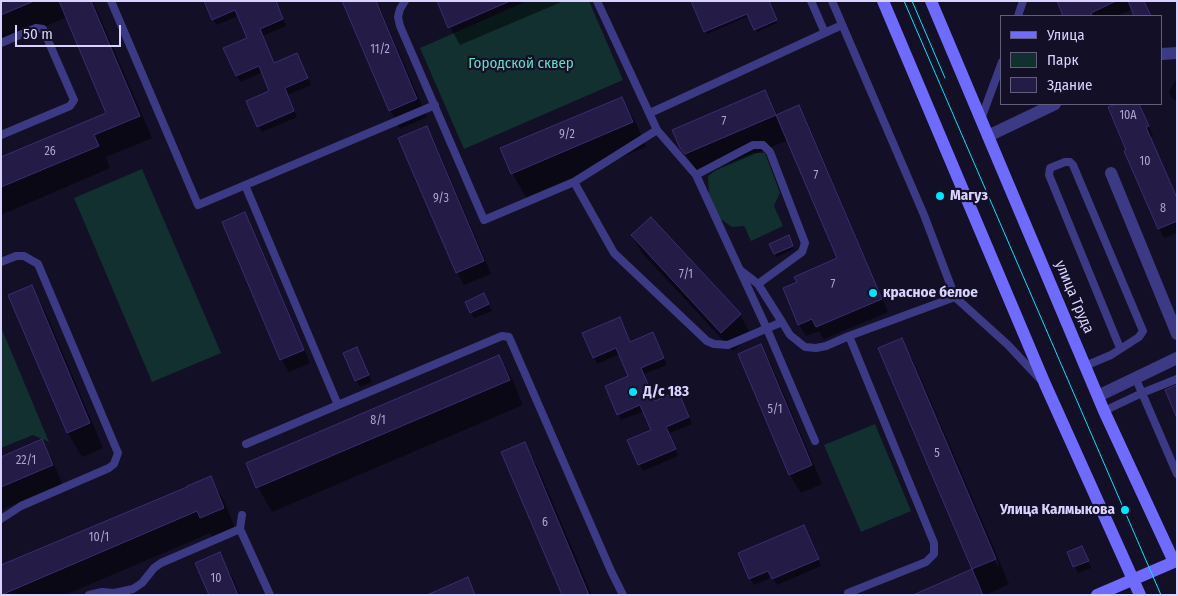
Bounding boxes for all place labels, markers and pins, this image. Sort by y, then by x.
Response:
place label: Магуз [950,187,988,205]
marker: Магуз [934,190,946,202]
place label: красное белое [883,284,978,302]
marker: красное белое [867,287,879,299]
place label: Д/с 183 [643,383,689,401]
marker: Д/с 183 [627,386,639,398]
place label: Улица Калмыкова [1000,501,1115,519]
marker: Улица Калмыкова [1119,504,1131,516]

